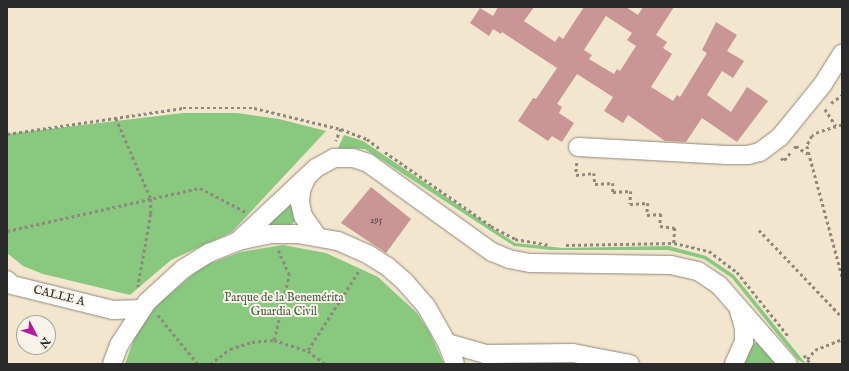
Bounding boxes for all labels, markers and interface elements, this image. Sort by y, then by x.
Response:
house number: 295 [370,215,382,227]
street label: CALLE A [32,283,86,309]
park label: Parque de la Benemérita Guardia Civil [224,291,344,319]
north arrow [16,315,56,355]
text: N [36,334,53,350]

